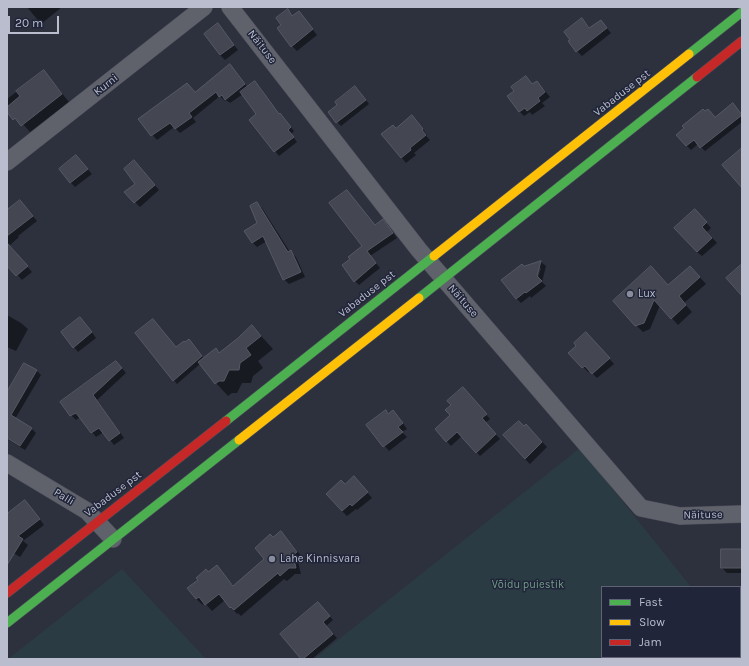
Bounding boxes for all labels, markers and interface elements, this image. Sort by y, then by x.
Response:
scale bar [10,8,61,34]
text: 20 m [15,16,43,30]
street label: Näituse [245,28,279,66]
street label: Vabaduse pst [591,67,653,119]
street label: Kurni [91,71,121,99]
street label: Vabaduse pst [336,268,398,320]
street label: Näituse [445,282,481,320]
place label: Lux [638,287,655,301]
marker: Lux [625,289,635,299]
street label: Vabaduse pst [82,468,144,520]
street label: Palli [51,486,77,508]
street label: Näituse [683,508,723,522]
place label: Lahe Kinnisvara [280,552,360,566]
marker: Lahe Kinnisvara [267,554,277,564]
park label: Võidu puiestik [492,578,564,592]
legend [601,586,741,658]
text: Fast [639,595,662,609]
text: Slow [639,615,665,629]
text: Jam [639,635,662,649]

